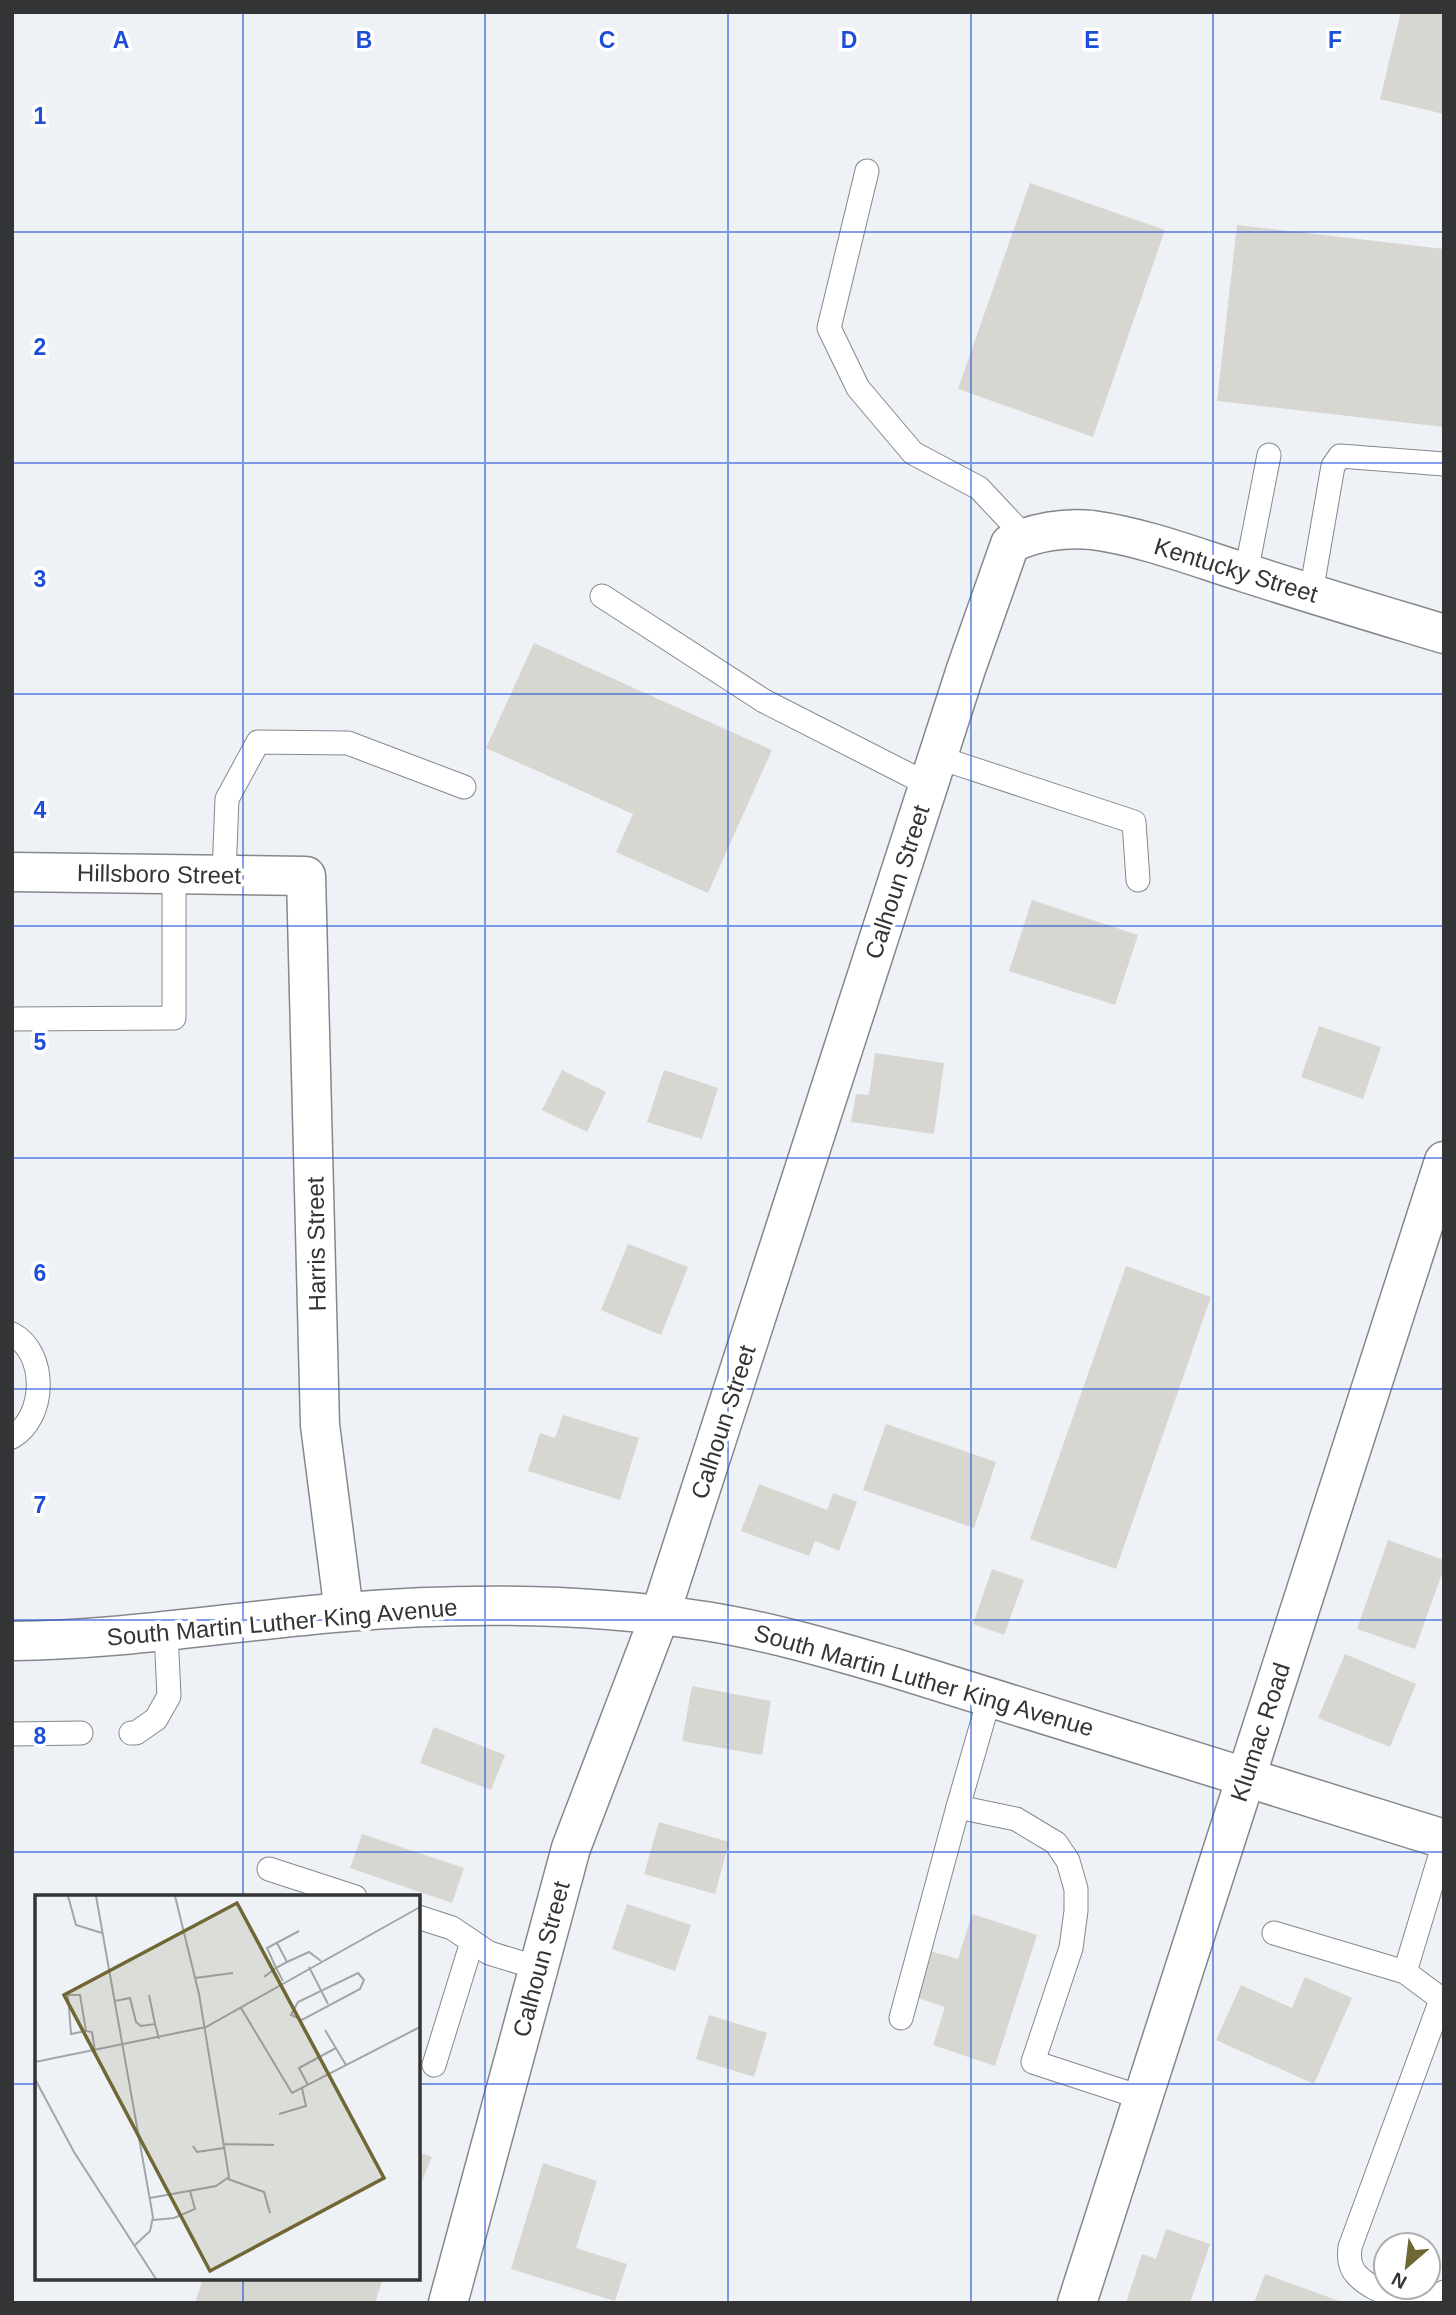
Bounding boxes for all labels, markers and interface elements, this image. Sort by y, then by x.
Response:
text: A [113,27,129,53]
text: B [356,27,372,53]
text: C [599,27,615,53]
text: D [841,27,857,53]
text: E [1084,27,1100,53]
text: F [1328,27,1342,53]
text: 1 [34,103,47,129]
text: 2 [34,334,46,360]
street label: Kentucky Street [1151,532,1321,608]
text: 3 [34,566,46,592]
text: 4 [34,797,47,823]
street label: Calhoun Street [859,801,935,962]
street label: Hillsboro Street [77,859,242,889]
text: 5 [34,1029,47,1055]
street label: Harris Street [301,1176,331,1312]
text: 6 [34,1260,46,1286]
street label: Calhoun Street [685,1341,761,1502]
text: 7 [34,1492,46,1518]
street label: South Martin Luther King Avenue [106,1593,458,1651]
street label: South Martin Luther King Avenue [751,1619,1097,1741]
street label: Klumac Road [1225,1659,1295,1805]
text: 8 [34,1723,47,1749]
street label: Calhoun Street [507,1878,575,2040]
inset map [35,1895,420,2280]
north arrow [1372,2231,1442,2301]
text: N [1388,2268,1410,2293]

